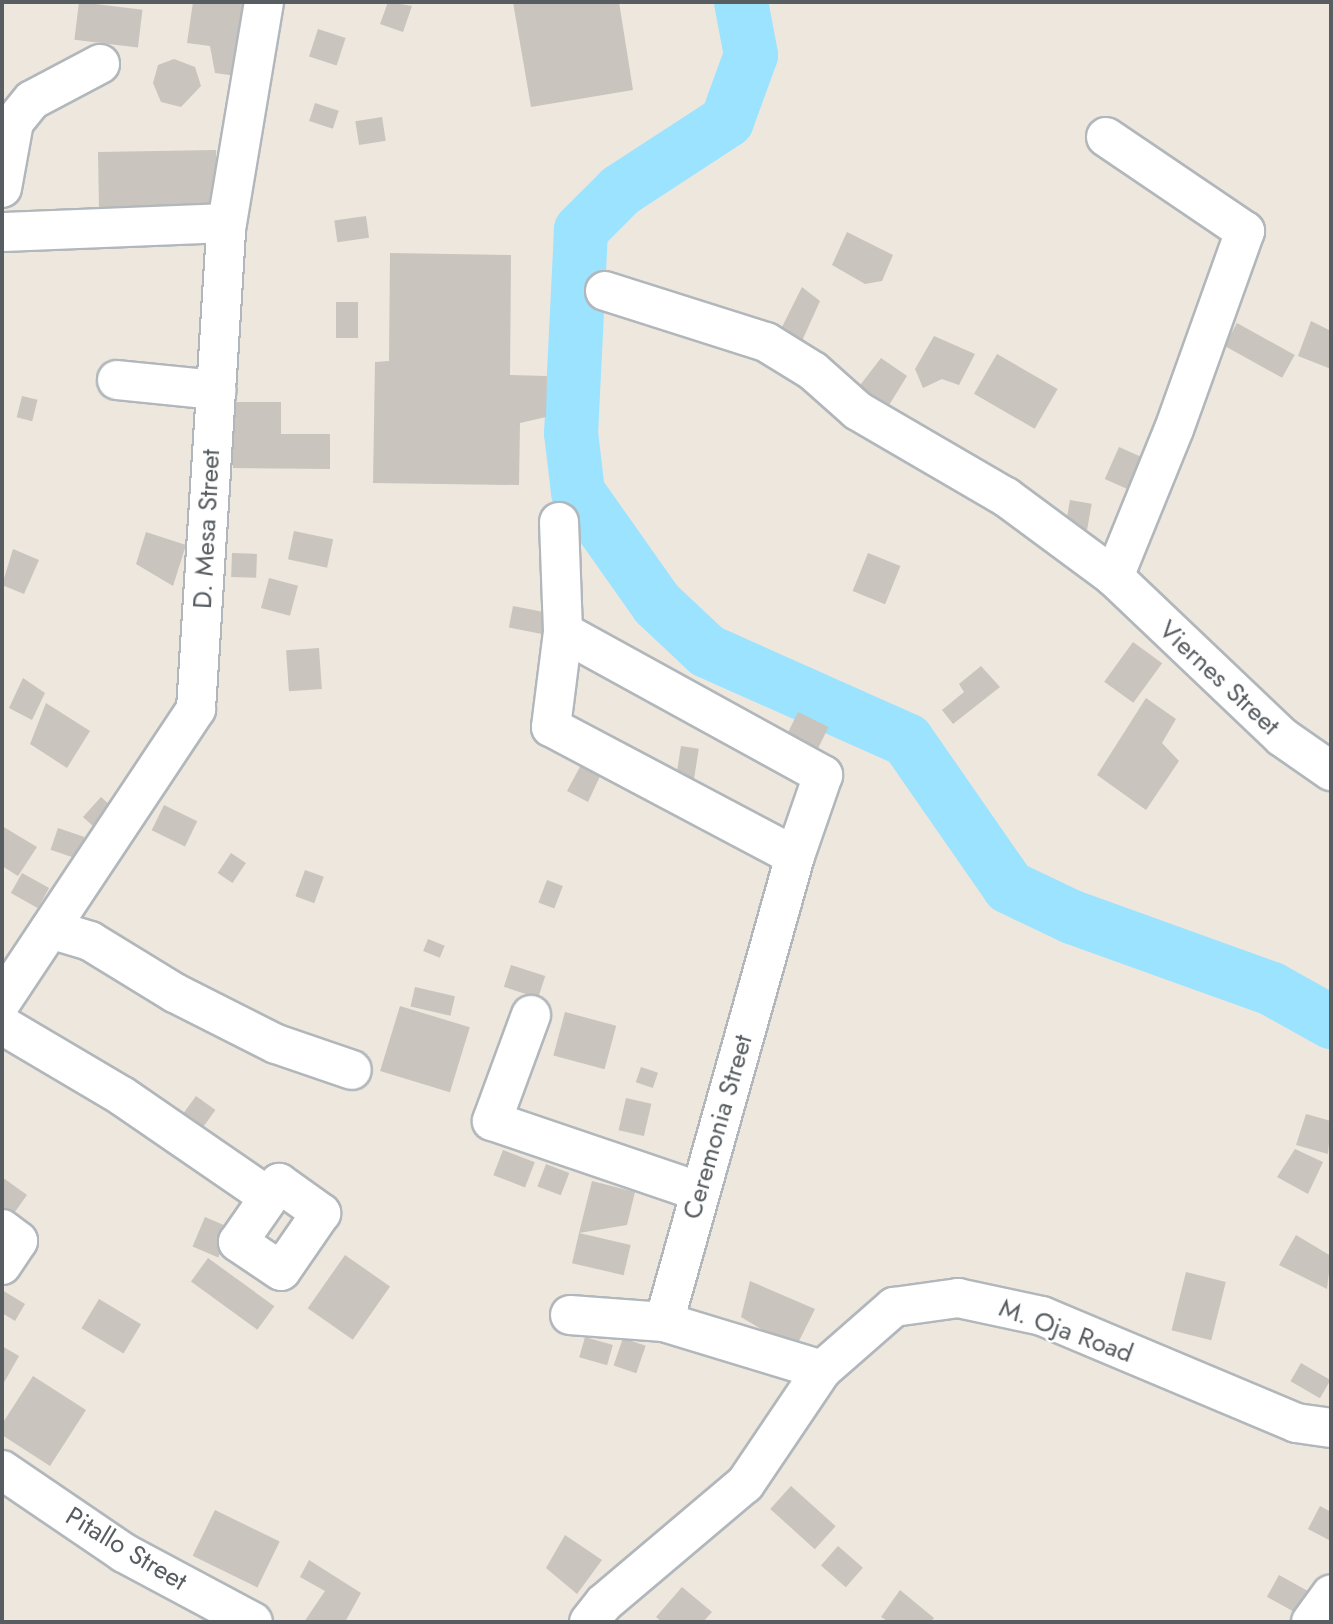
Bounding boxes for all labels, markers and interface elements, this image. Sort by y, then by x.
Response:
street label: D. Mesa Street [187,448,227,610]
street label: Viernes Street [1152,614,1286,742]
street label: Ceremonia Street [677,1031,759,1223]
street label: M. Oja Road [995,1292,1137,1370]
street label: Pitallo Street [60,1501,192,1597]

